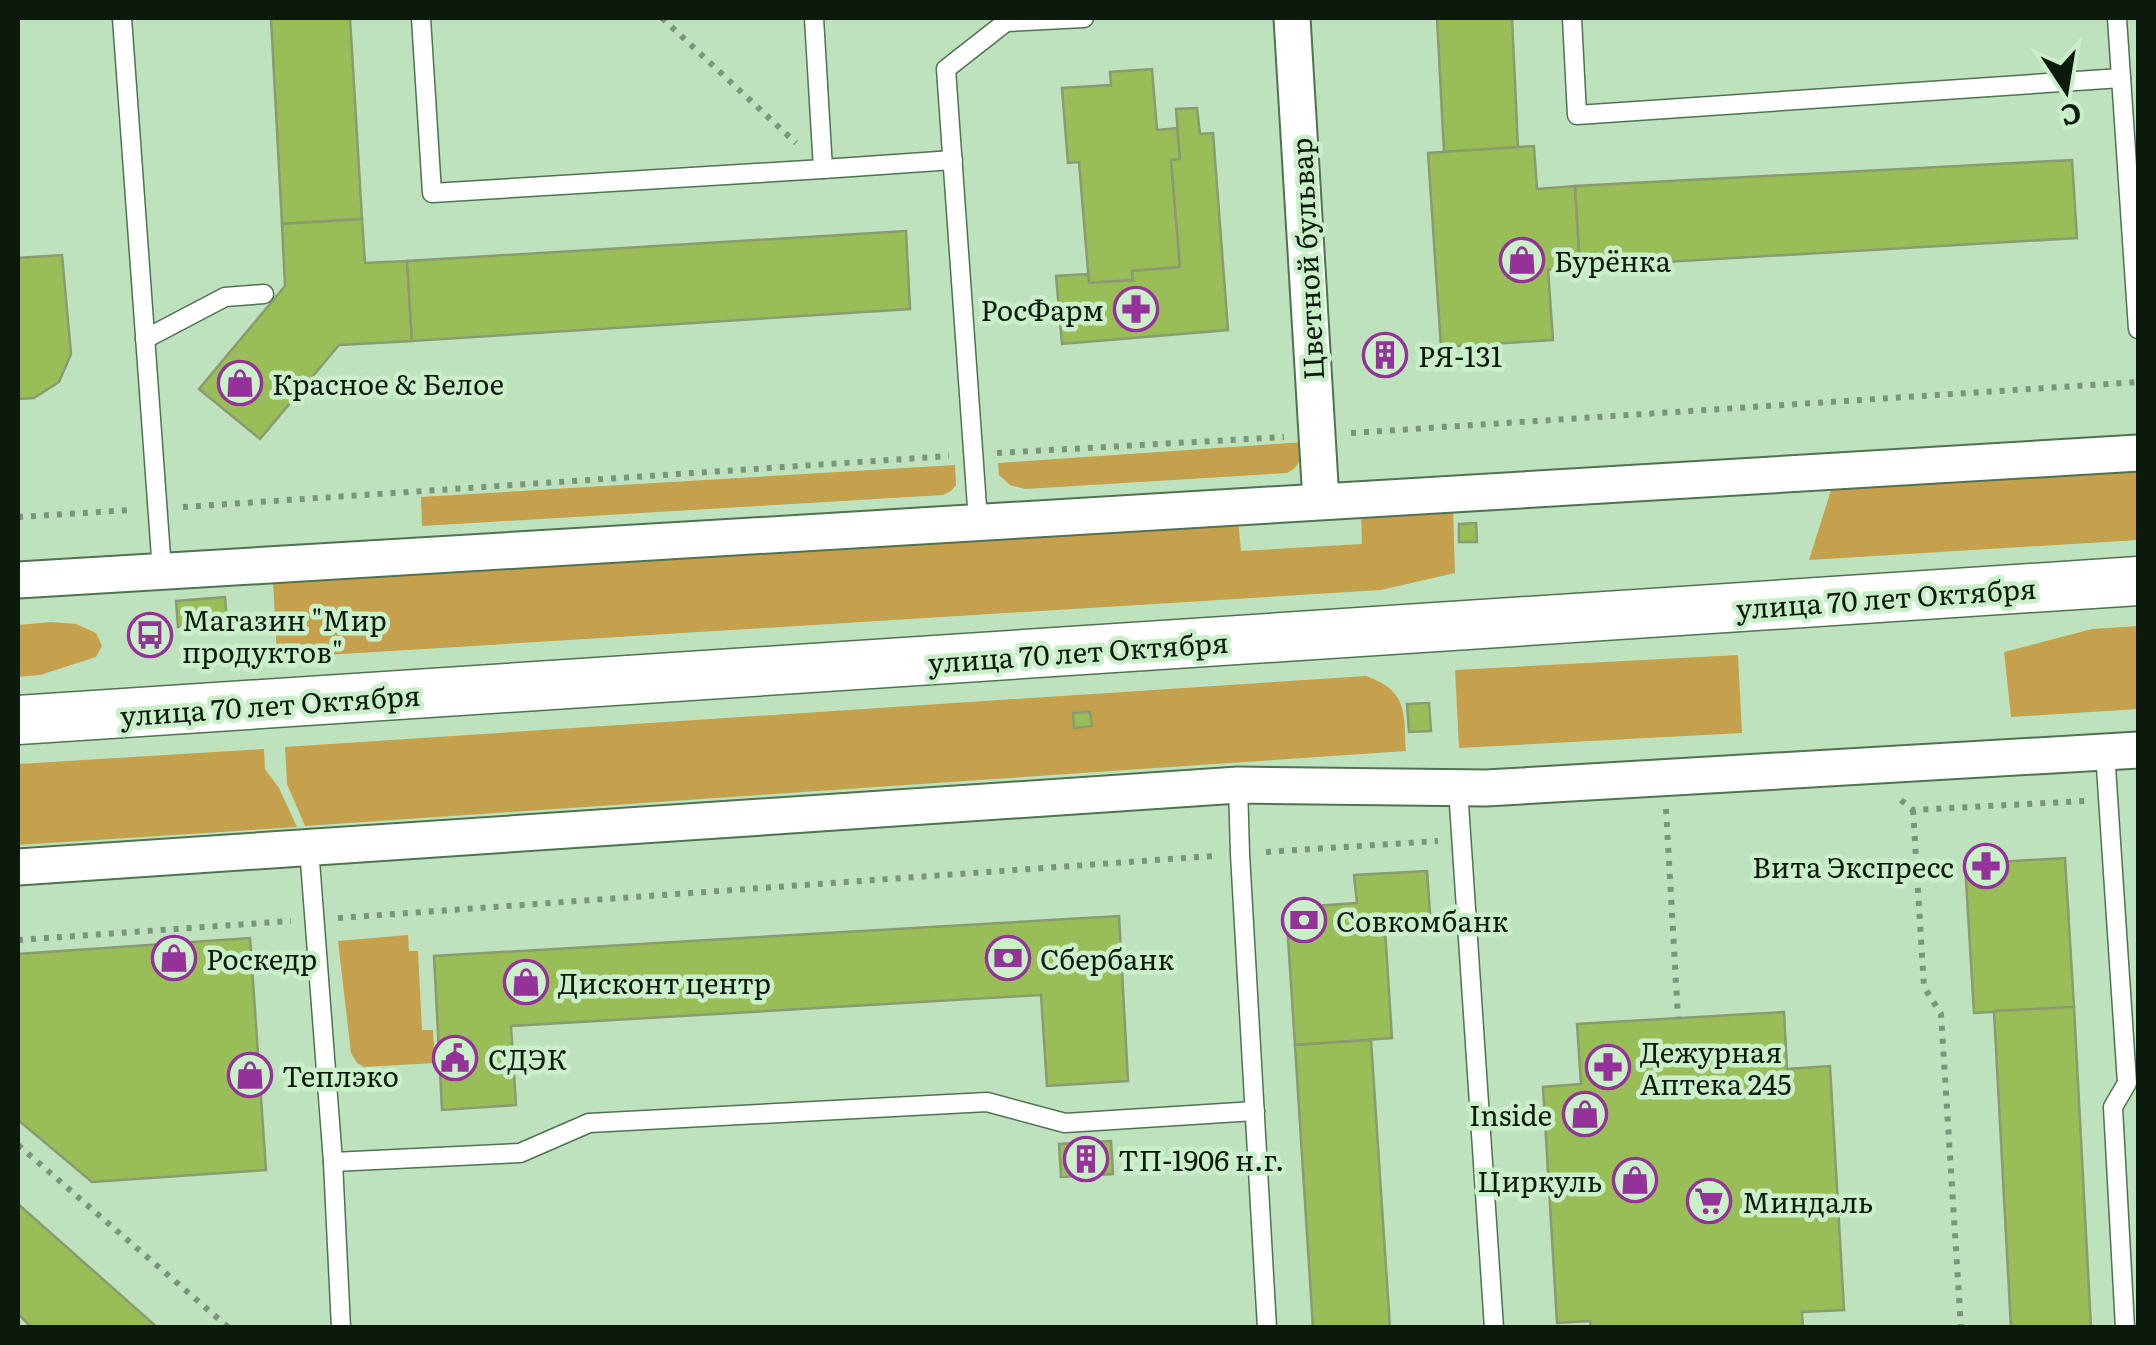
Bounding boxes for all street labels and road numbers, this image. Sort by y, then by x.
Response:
street label: Цветной бульвар [1279,137,1333,381]
street label: улица 70 лет Октября [1734,566,2038,628]
street label: улица 70 лет Октября [926,620,1230,682]
street label: улица 70 лет Октября [118,673,422,735]

